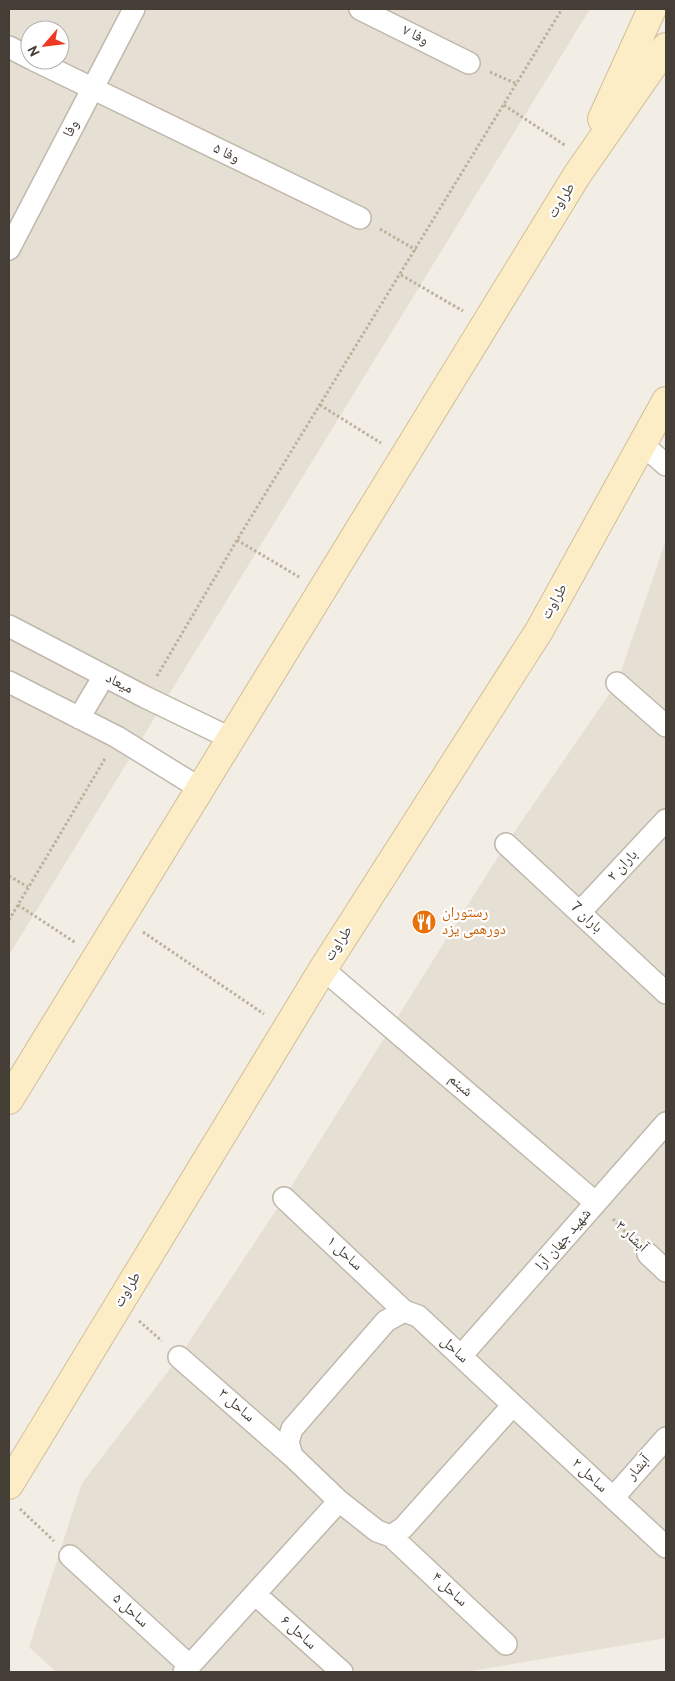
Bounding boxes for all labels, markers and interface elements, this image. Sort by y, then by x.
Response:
north arrow [20,20,70,70]
street label: وفا ۷ [398,21,432,51]
text: N [25,42,45,59]
street label: وفا [60,117,84,141]
street label: وفا ۵ [210,139,242,169]
street label: طراوت [544,180,580,222]
street label: طراوت [537,581,573,623]
street label: میعاد [102,669,136,699]
street label: باران ۲ [604,846,642,886]
street label: باران 7 [566,898,606,938]
place label: رستوران دورهمی یزد [442,904,506,940]
restaurant icon: رستوران دورهمی یزد [411,909,437,935]
street label: طراوت [321,923,357,965]
street label: شبنم [444,1070,476,1102]
street label: شهید جهان آرا [532,1205,596,1275]
street label: آبشار ۳ [611,1217,652,1258]
street label: ساحل ۱ [322,1233,366,1275]
street label: طراوت [110,1269,146,1311]
street label: ساحل [436,1332,472,1368]
street label: ساحل ۳ [214,1385,258,1427]
street label: آبشار [622,1451,656,1485]
street label: ساحل ۲ [567,1455,611,1497]
street label: ساحل ۴ [427,1569,471,1611]
street label: ساحل ۵ [108,1590,152,1632]
street label: ساحل ۶ [276,1612,320,1654]

